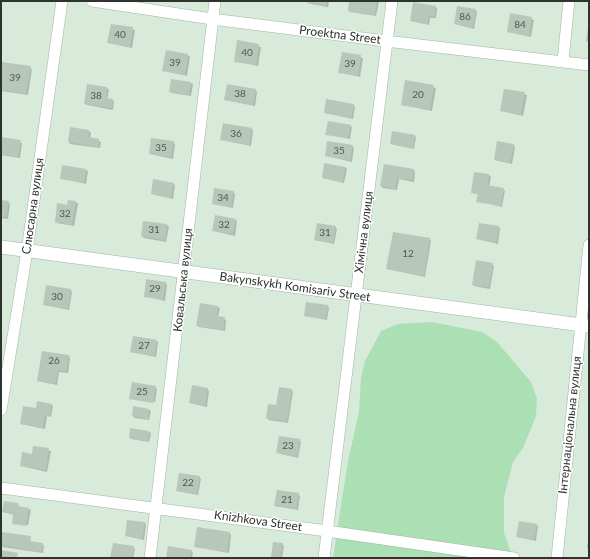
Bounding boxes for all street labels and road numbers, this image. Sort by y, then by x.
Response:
street label: Proektna Street [298,23,382,47]
street label: Слюсарна вулиця [19,157,47,255]
street label: Хімічна вулиця [352,190,376,274]
street label: Ковальська вулиця [170,227,196,333]
street label: Bakynskykh Komisariv Street [219,269,371,305]
street label: Інтернаціональна вулиця [556,355,584,495]
street label: Knizhkova Street [213,508,303,534]

